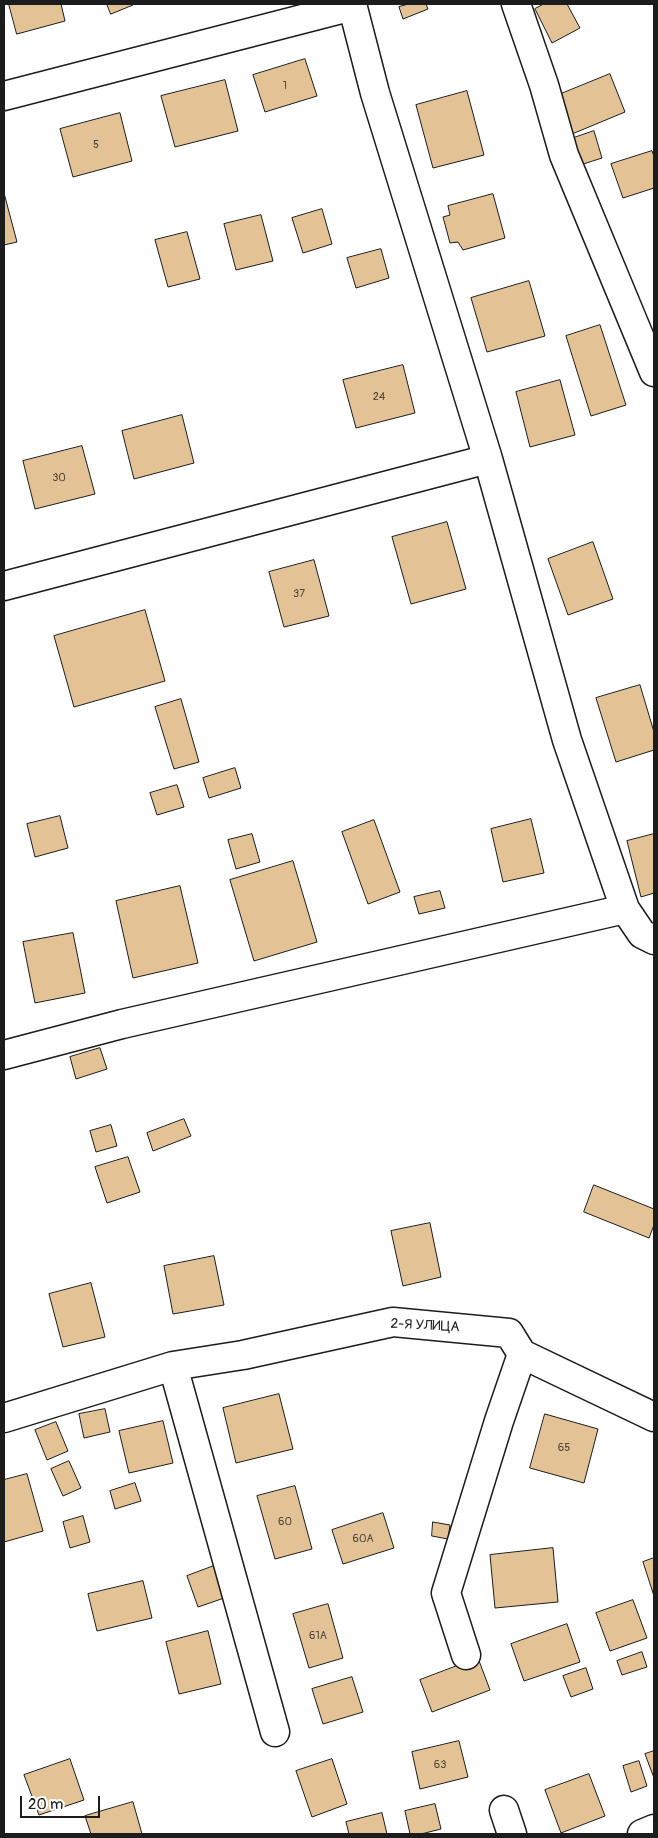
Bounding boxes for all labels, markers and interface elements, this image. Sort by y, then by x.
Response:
house number: 1 [283,79,287,93]
house number: 5 [93,138,99,152]
house number: 24 [373,390,385,404]
house number: 30 [52,471,66,485]
house number: 37 [293,587,305,601]
street label: 2-Я УЛИЦА [390,1316,460,1336]
house number: 65 [558,1441,570,1455]
house number: 60 [278,1515,292,1529]
house number: 60А [352,1532,374,1546]
house number: 61А [309,1629,327,1643]
house number: 63 [434,1758,446,1772]
scale bar [22,1786,102,1818]
text: 20 m [28,1795,63,1814]

